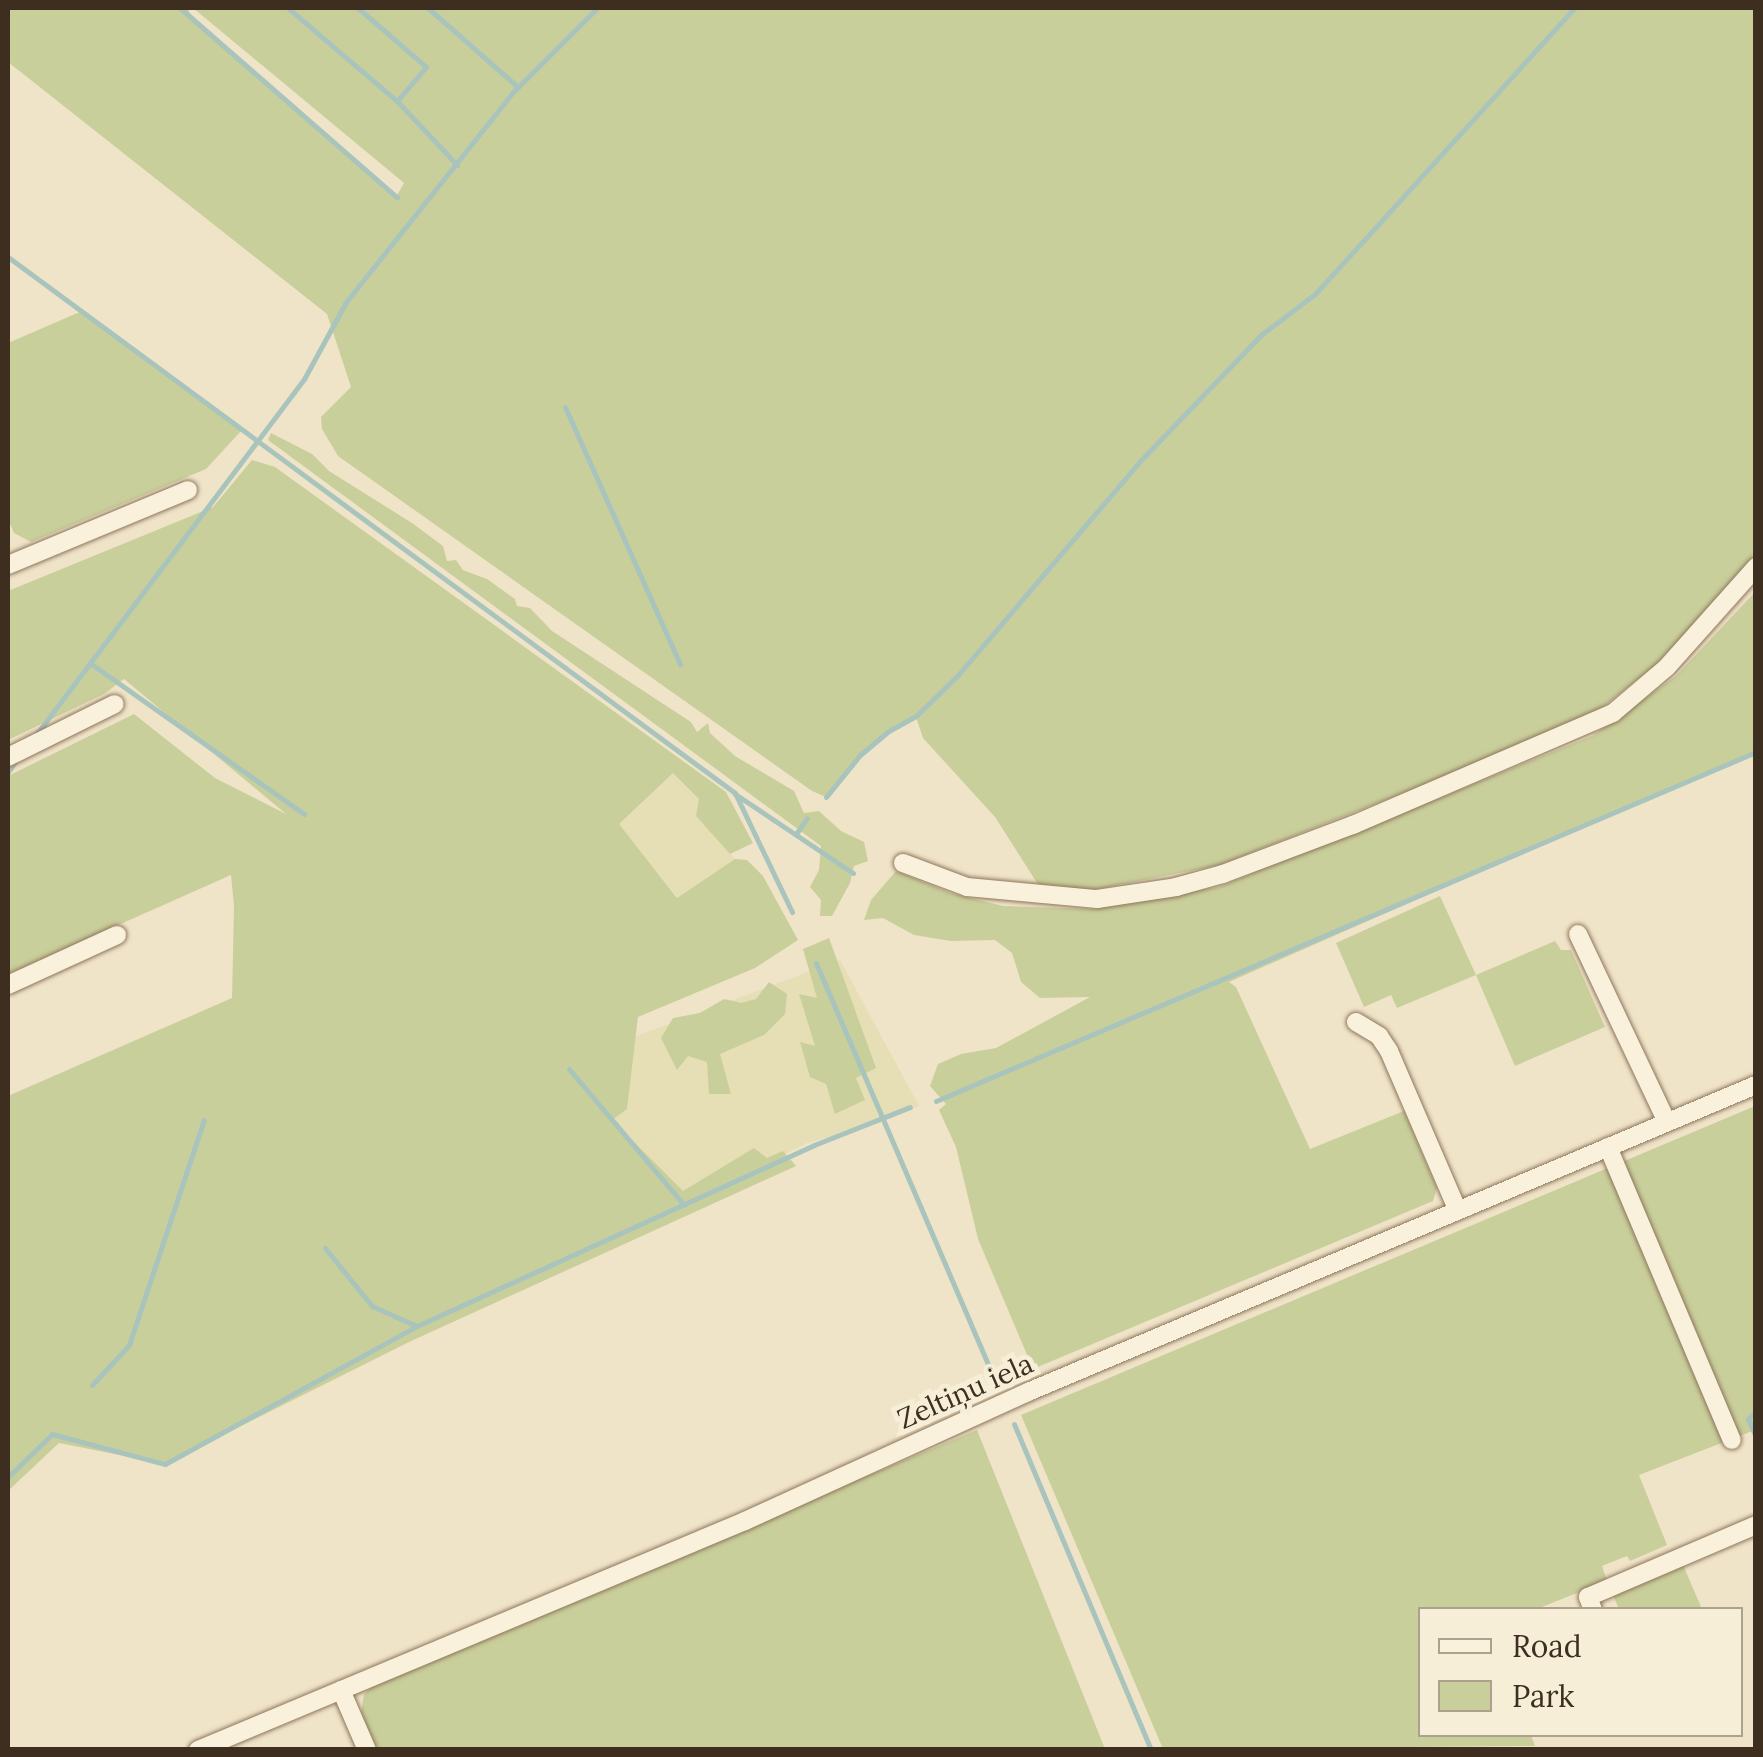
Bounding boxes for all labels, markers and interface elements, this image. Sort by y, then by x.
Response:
street label: Zeltiņu iela [892,1346,1038,1436]
legend [1418,1607,1743,1737]
text: Road [1512,1627,1582,1665]
text: Park [1512,1677,1574,1715]

